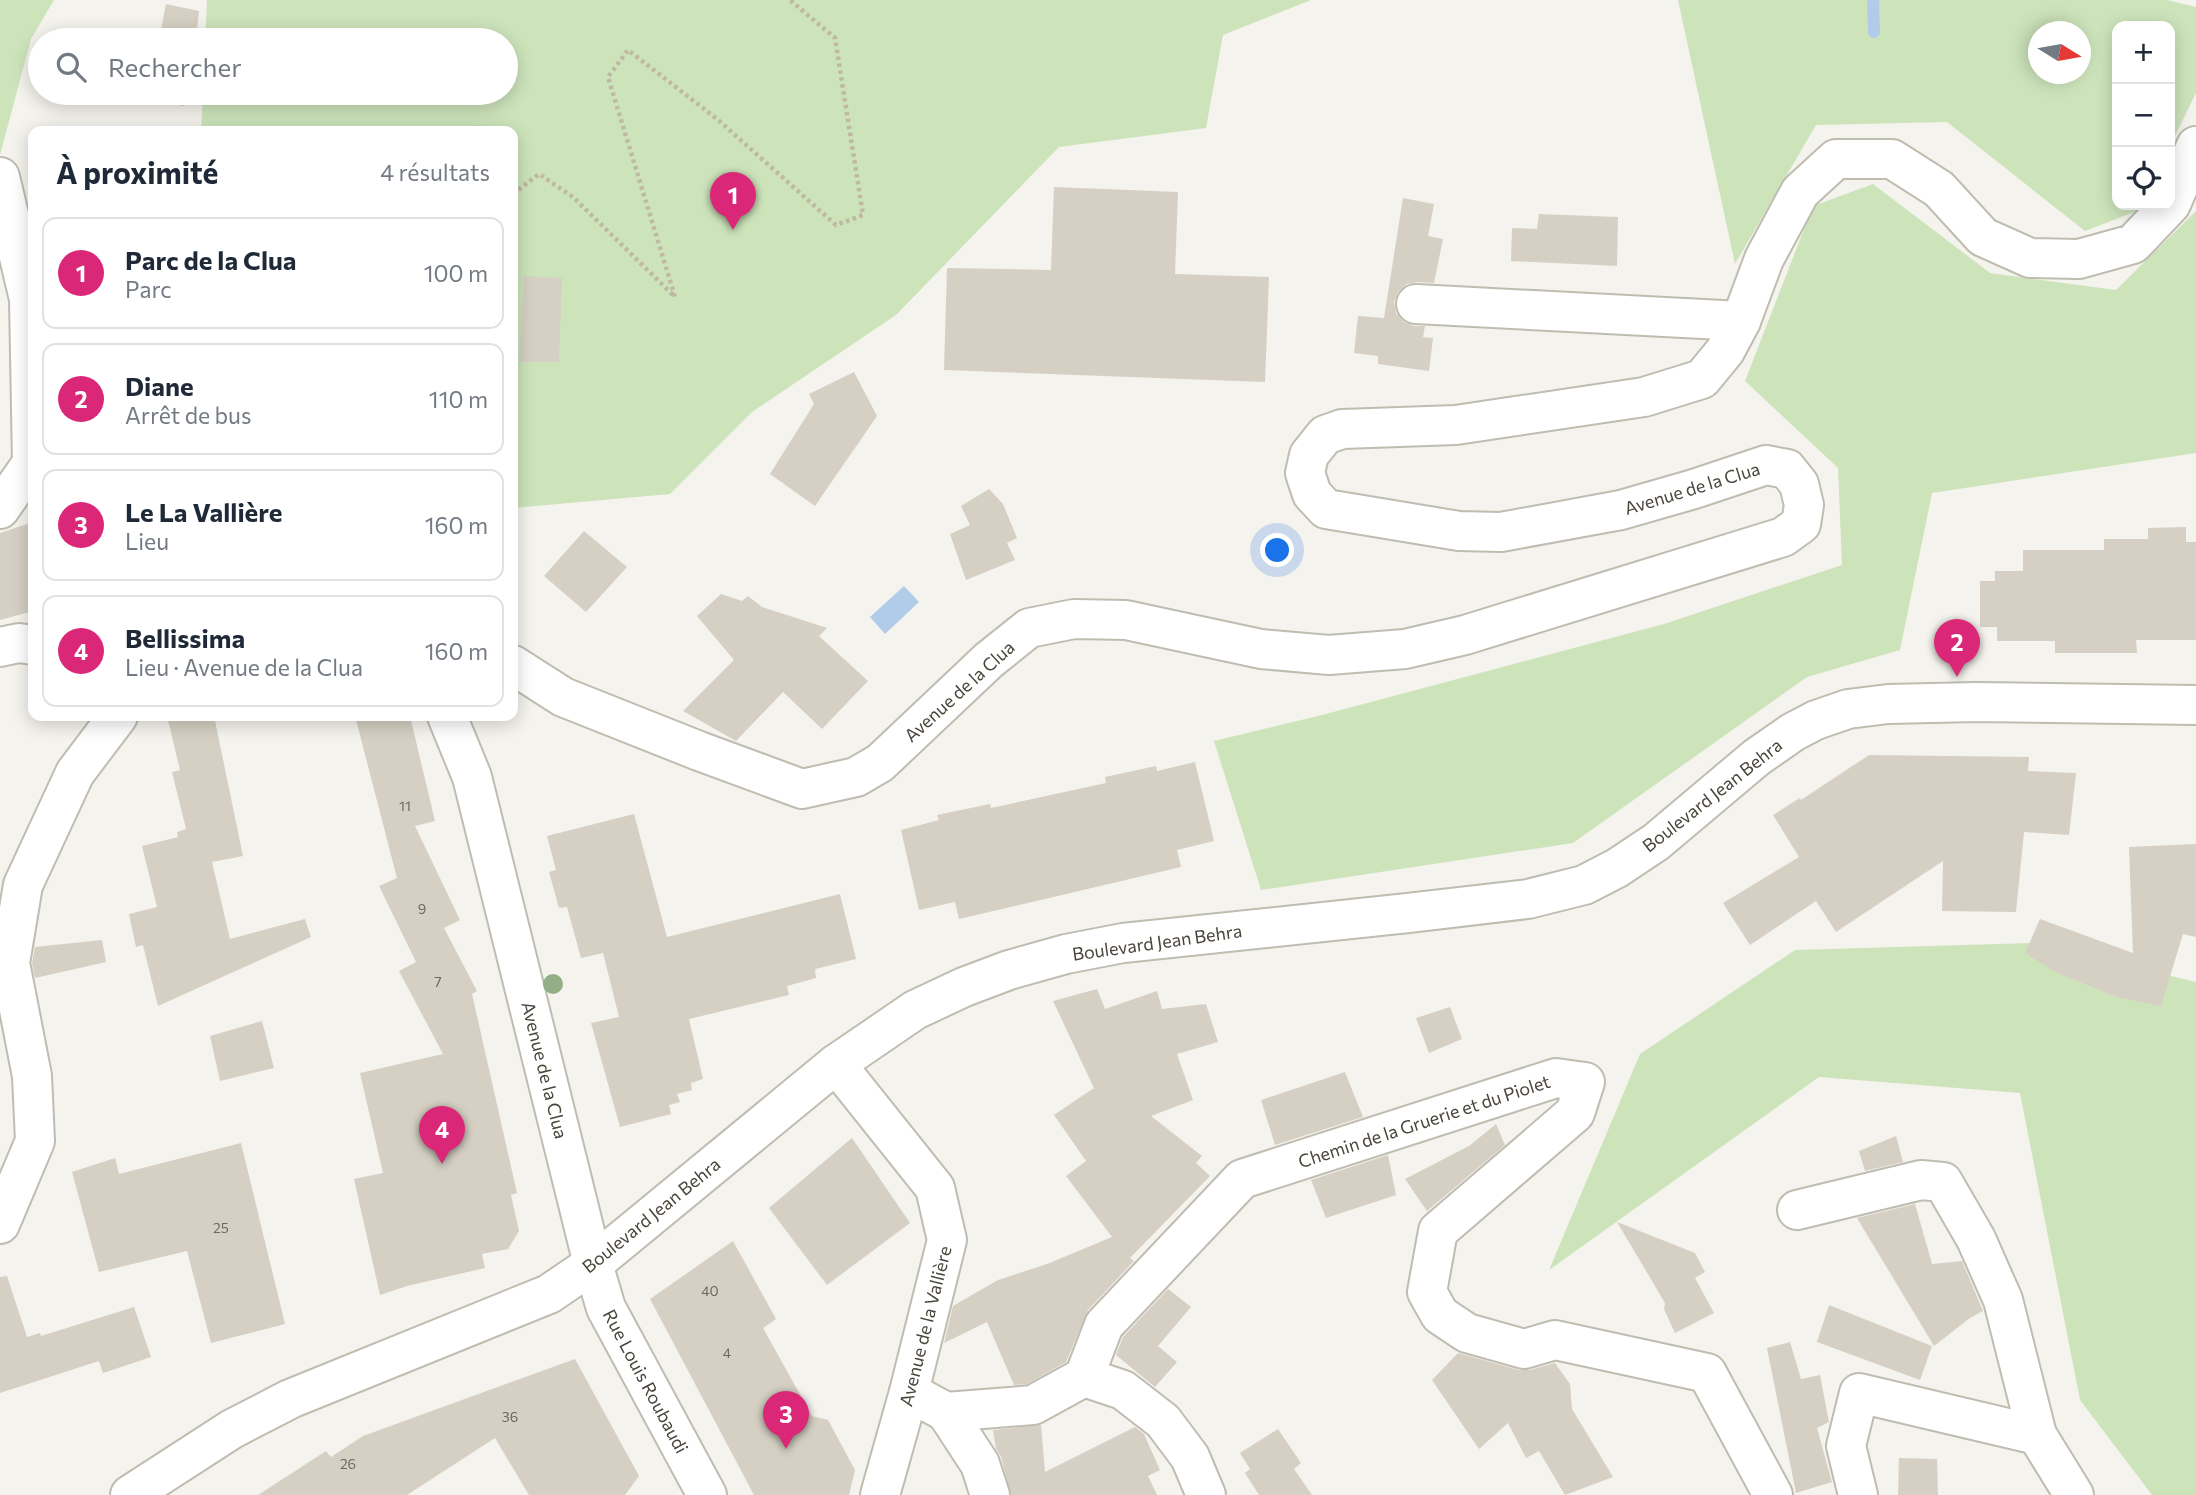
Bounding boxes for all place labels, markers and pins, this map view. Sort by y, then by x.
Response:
pin: 1 [710,172,756,230]
pin: 2 [1934,619,1980,677]
pin: 4 [419,1106,465,1164]
pin: 3 [763,1391,809,1449]

